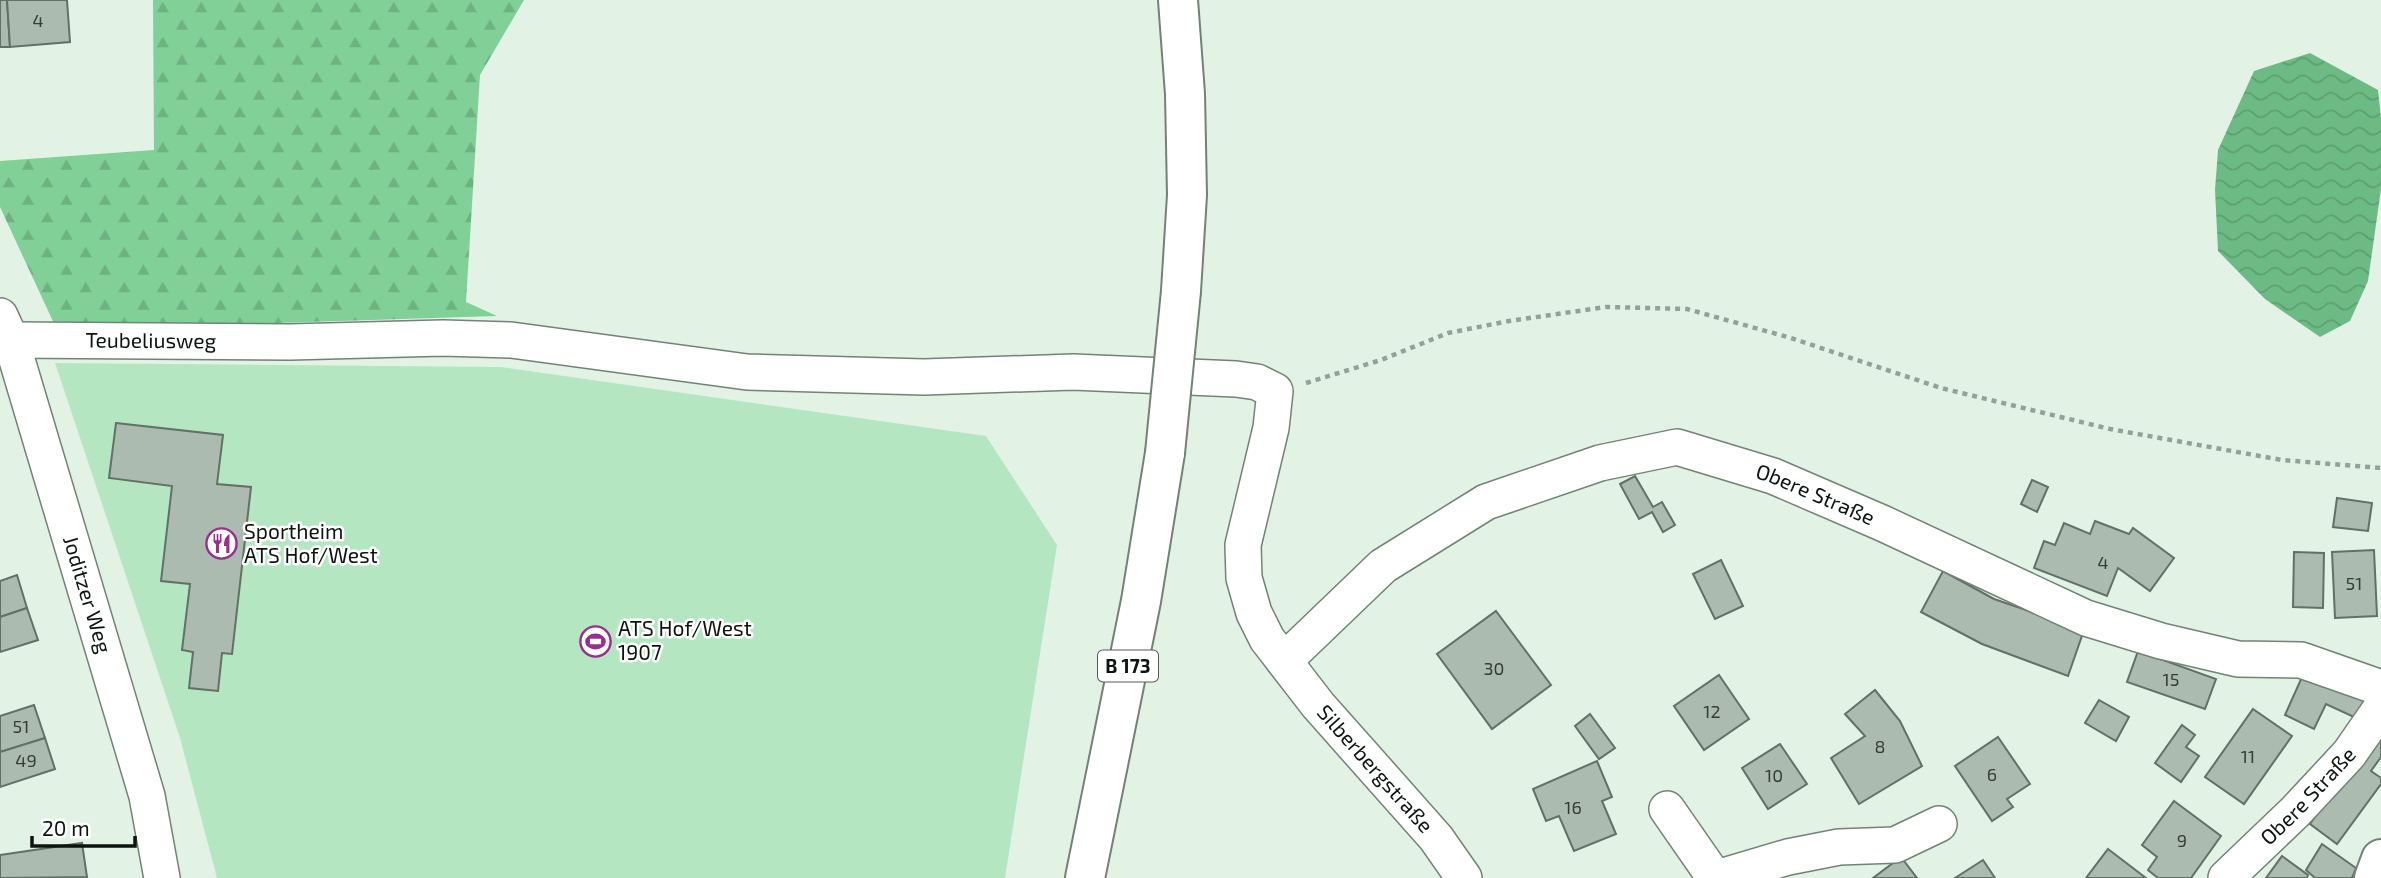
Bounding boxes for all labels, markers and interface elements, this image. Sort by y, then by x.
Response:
house number: 4 [32,9,44,31]
street label: Teubeliusweg [86,327,217,352]
street label: Obere Straße [1753,458,1879,529]
place label: Sportheim ATS Hof/West [244,518,378,567]
restaurant icon: Sportheim ATS Hof/West [204,527,238,561]
street label: Joditzer Weg [59,532,118,656]
house number: 4 [2097,551,2109,573]
house number: 51 [2346,572,2362,594]
place label: ATS Hof/West 1907 [618,615,752,664]
sports icon: ATS Hof/West 1907 [578,624,612,658]
road number: B 173 [1098,650,1158,681]
house number: 30 [1484,657,1504,679]
house number: 15 [2163,668,2179,690]
street label: Silberbergstraße [1313,699,1439,837]
house number: 12 [1703,700,1721,722]
house number: 51 [13,715,29,737]
house number: 8 [1875,735,1885,757]
street label: Obere Straße [2254,741,2360,849]
house number: 11 [2241,745,2255,767]
house number: 49 [15,749,37,771]
house number: 6 [1987,763,1997,785]
house number: 10 [1765,764,1783,786]
house number: 16 [1564,796,1582,818]
scale bar [32,804,135,848]
text: 20 m [42,815,90,840]
house number: 9 [2177,829,2187,851]

